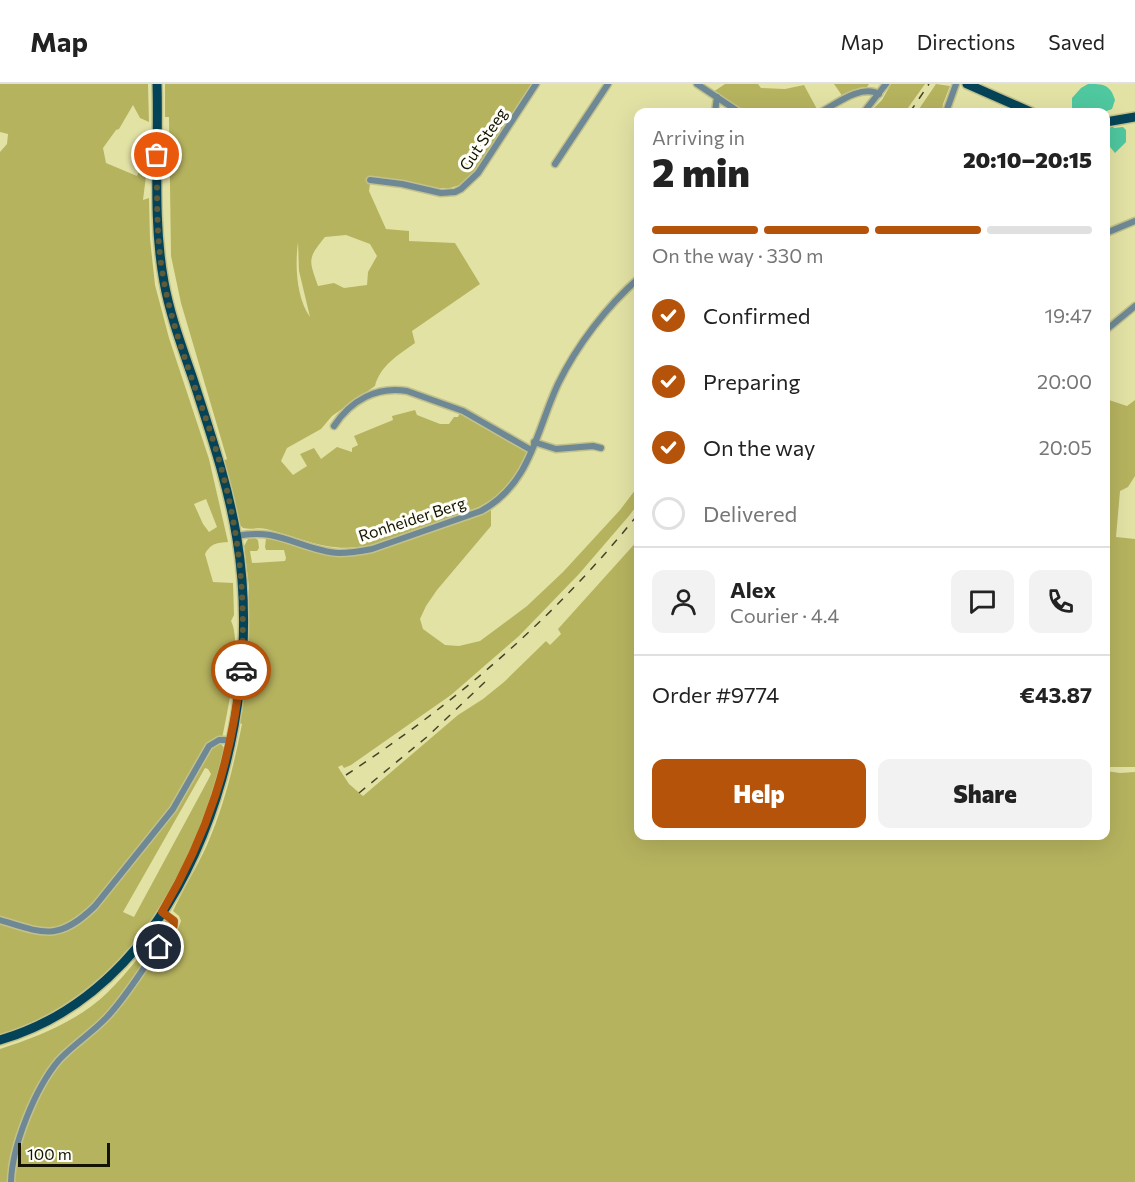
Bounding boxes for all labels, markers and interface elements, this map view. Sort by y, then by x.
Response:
text: Map [30,24,88,58]
text: Map [841,29,884,54]
text: Directions [917,29,1015,54]
text: Saved [1048,29,1105,54]
street label: Gut Steeg [455,103,511,174]
text: Arriving in [652,125,745,149]
pin [131,129,182,180]
icon: bag [140,138,173,171]
text: 20:10–20:15 [963,146,1092,173]
text: 2 min [652,147,750,195]
text: On the way · 330 m [652,243,824,267]
icon: check [652,299,685,332]
text: Confirmed [703,302,810,329]
text: 19:47 [1044,303,1092,327]
icon: check [652,365,685,398]
text: Preparing [703,368,800,395]
text: 20:00 [1037,369,1092,393]
icon: check [652,431,685,464]
text: On the way [703,434,815,461]
text: 20:05 [1039,435,1092,459]
street label: Ronheider Berg [356,492,468,545]
text: Delivered [703,500,797,527]
button: person [652,570,715,633]
button: chat [951,570,1014,633]
button: phone [1029,570,1092,633]
text: Alex [730,576,776,603]
text: Courier · 4.4 [730,603,839,627]
courier [211,640,271,700]
icon: car [225,654,258,687]
text: Order #9774 [652,681,779,708]
text: €43.87 [1019,681,1092,708]
button: Help [652,759,866,828]
button: Share [878,759,1092,828]
pin [133,921,184,972]
icon: home [142,930,175,963]
scale bar [18,1140,110,1168]
text: 100 m [27,1144,72,1163]

